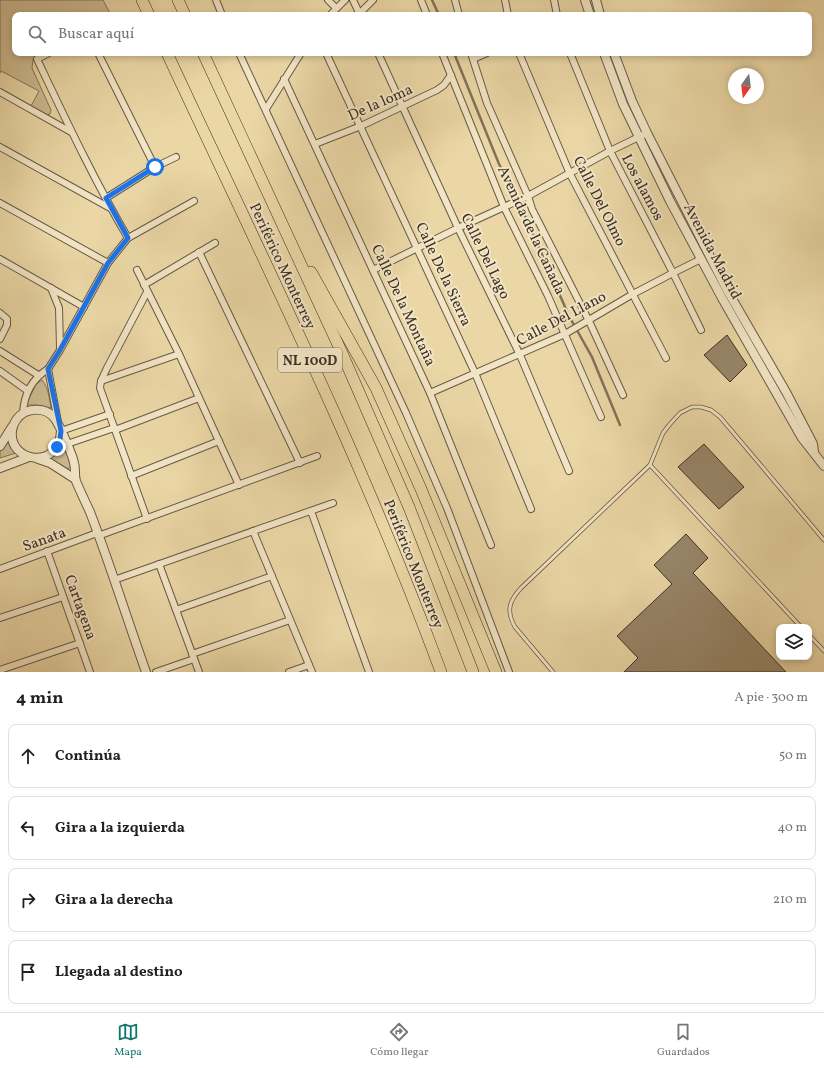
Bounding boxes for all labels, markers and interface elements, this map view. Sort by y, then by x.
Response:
search box [12,12,812,56]
icon: search [26,23,48,45]
text: Buscar aquí [58,24,134,45]
north arrow [728,68,764,104]
street label: De la loma [345,80,417,127]
street label: Los alamos [615,151,668,225]
street label: Calle Del Olmo [567,153,630,250]
route start [146,158,164,176]
street label: Avenida de la Cañada [492,163,570,299]
street label: Periférico Monterrey [243,200,320,333]
street label: Avenida Madrid [677,200,746,303]
street label: Calle Del Lago [455,210,515,303]
street label: Calle De la Sierra [409,219,476,330]
street label: Calle De la Montaña [365,241,440,370]
street label: Calle Del Llano [513,287,610,352]
road number: NL 100D [278,348,342,372]
route end [48,438,66,456]
street label: Periférico Monterrey [377,497,448,632]
street label: Sanata [20,523,69,558]
street label: Cartagena [58,572,101,643]
map controls [776,624,812,660]
button: layers [776,624,812,660]
text: 4 min [16,687,63,710]
text: A pie · 300 m [735,689,808,707]
icon: ahead [17,745,39,767]
text: Continúa [55,746,121,767]
text: 50 m [779,747,807,765]
icon: left [17,817,39,839]
text: Gira a la izquierda [55,818,185,839]
text: 40 m [778,819,807,837]
icon: right [17,889,39,911]
text: Gira a la derecha [55,890,173,911]
text: 210 m [773,891,807,909]
icon: arrive [17,961,39,983]
text: Llegada al destino [55,962,183,983]
tab: Mapa [114,1021,142,1060]
tab: Cómo llegar [370,1021,429,1060]
tab: Guardados [657,1021,710,1060]

